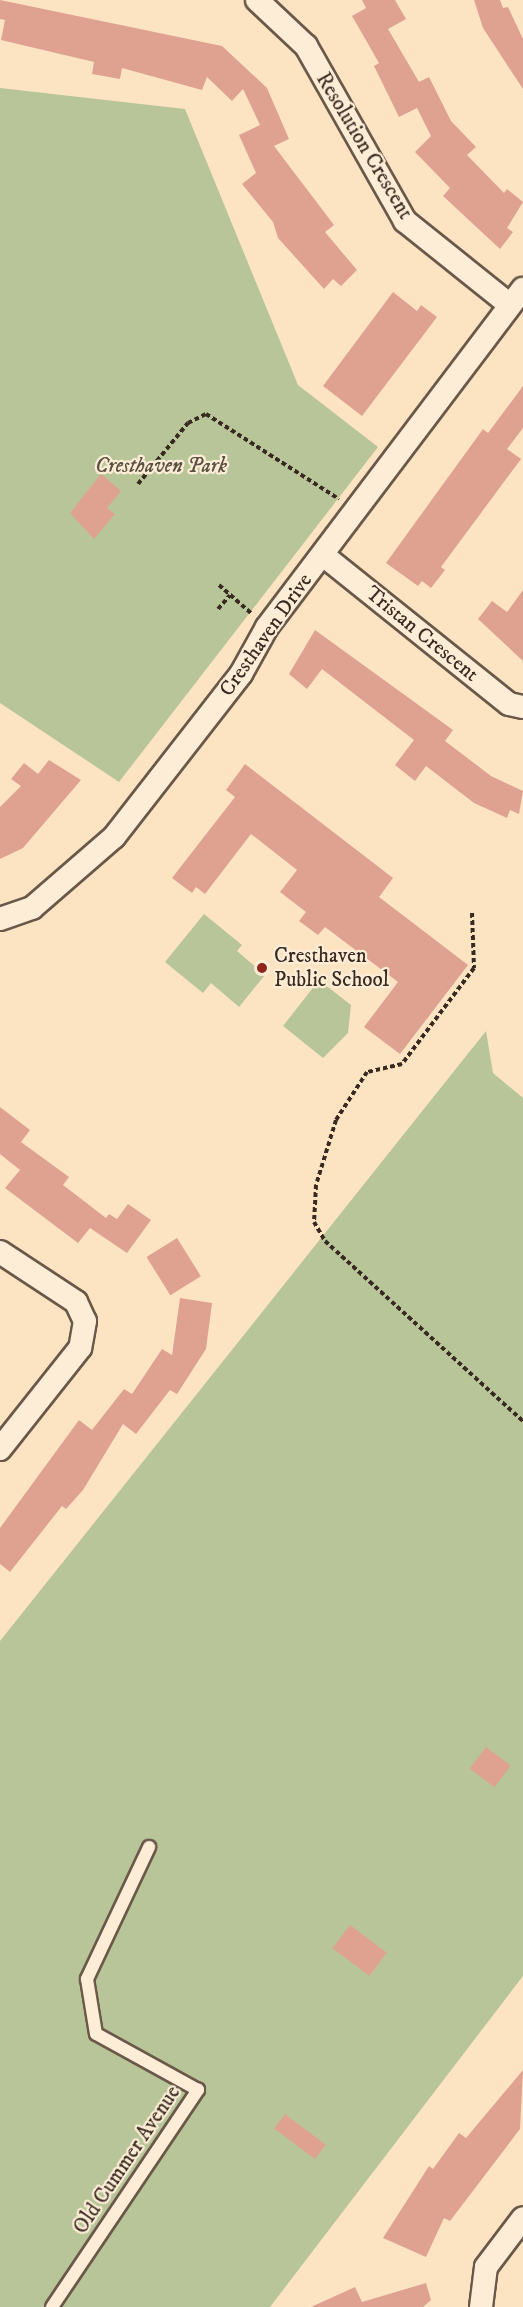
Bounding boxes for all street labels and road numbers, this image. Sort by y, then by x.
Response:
street label: Resolution Crescent [310,68,418,224]
street label: Cresthaven Drive [214,569,318,701]
street label: Tristan Crescent [361,581,483,687]
street label: Old Cummer Avenue [68,2081,186,2239]

